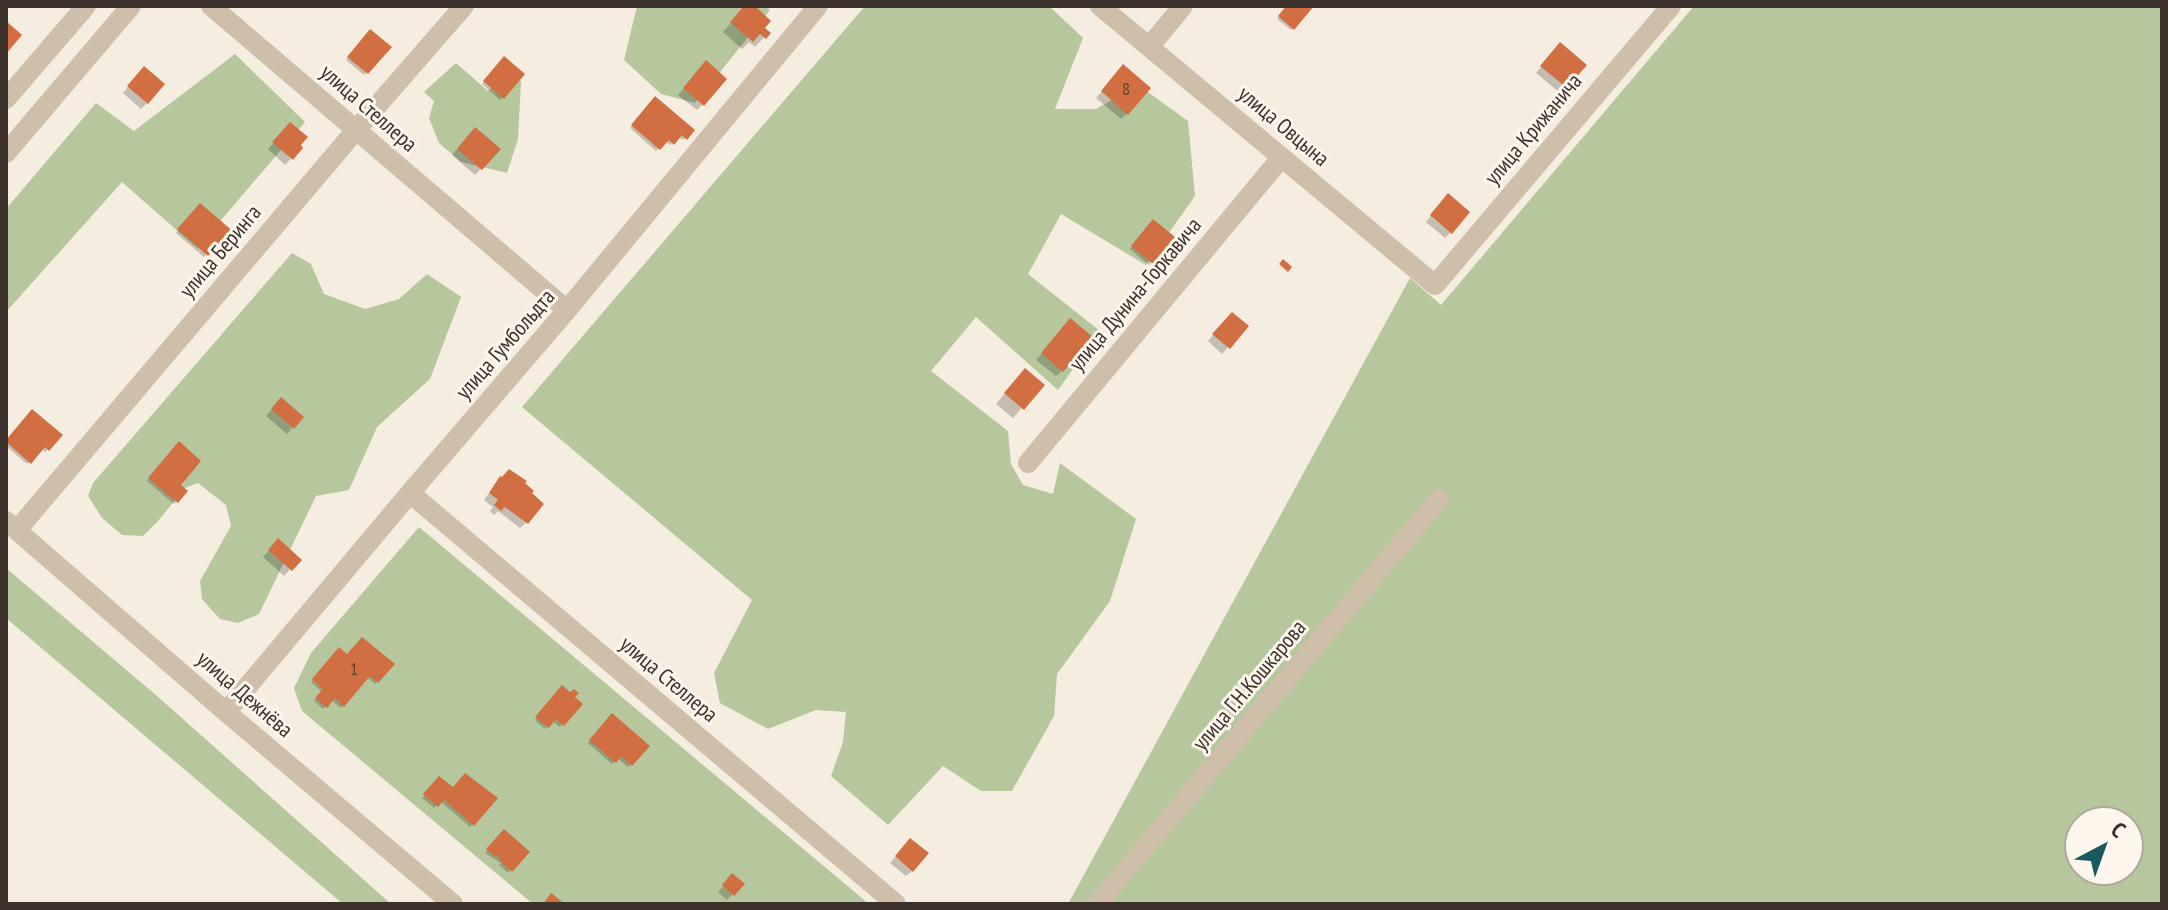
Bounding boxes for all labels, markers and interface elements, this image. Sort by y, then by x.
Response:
street label: улица Стеллера [314,60,422,158]
street label: улица Крижанича [1480,69,1588,191]
house number: 8 [1122,79,1130,101]
street label: улица Овцына [1232,81,1334,173]
street label: улица Беринга [175,200,267,304]
street label: улица Дунина-Горкавича [1064,213,1208,377]
street label: улица Гумбольдта [451,285,561,405]
street label: улица Г.Н.Кошкарова [1188,616,1312,756]
street label: улица Стеллера [614,631,722,729]
street label: улица Дежнёва [191,646,297,744]
house number: 1 [350,659,358,681]
north arrow [2064,806,2144,886]
text: С [2105,816,2131,843]

